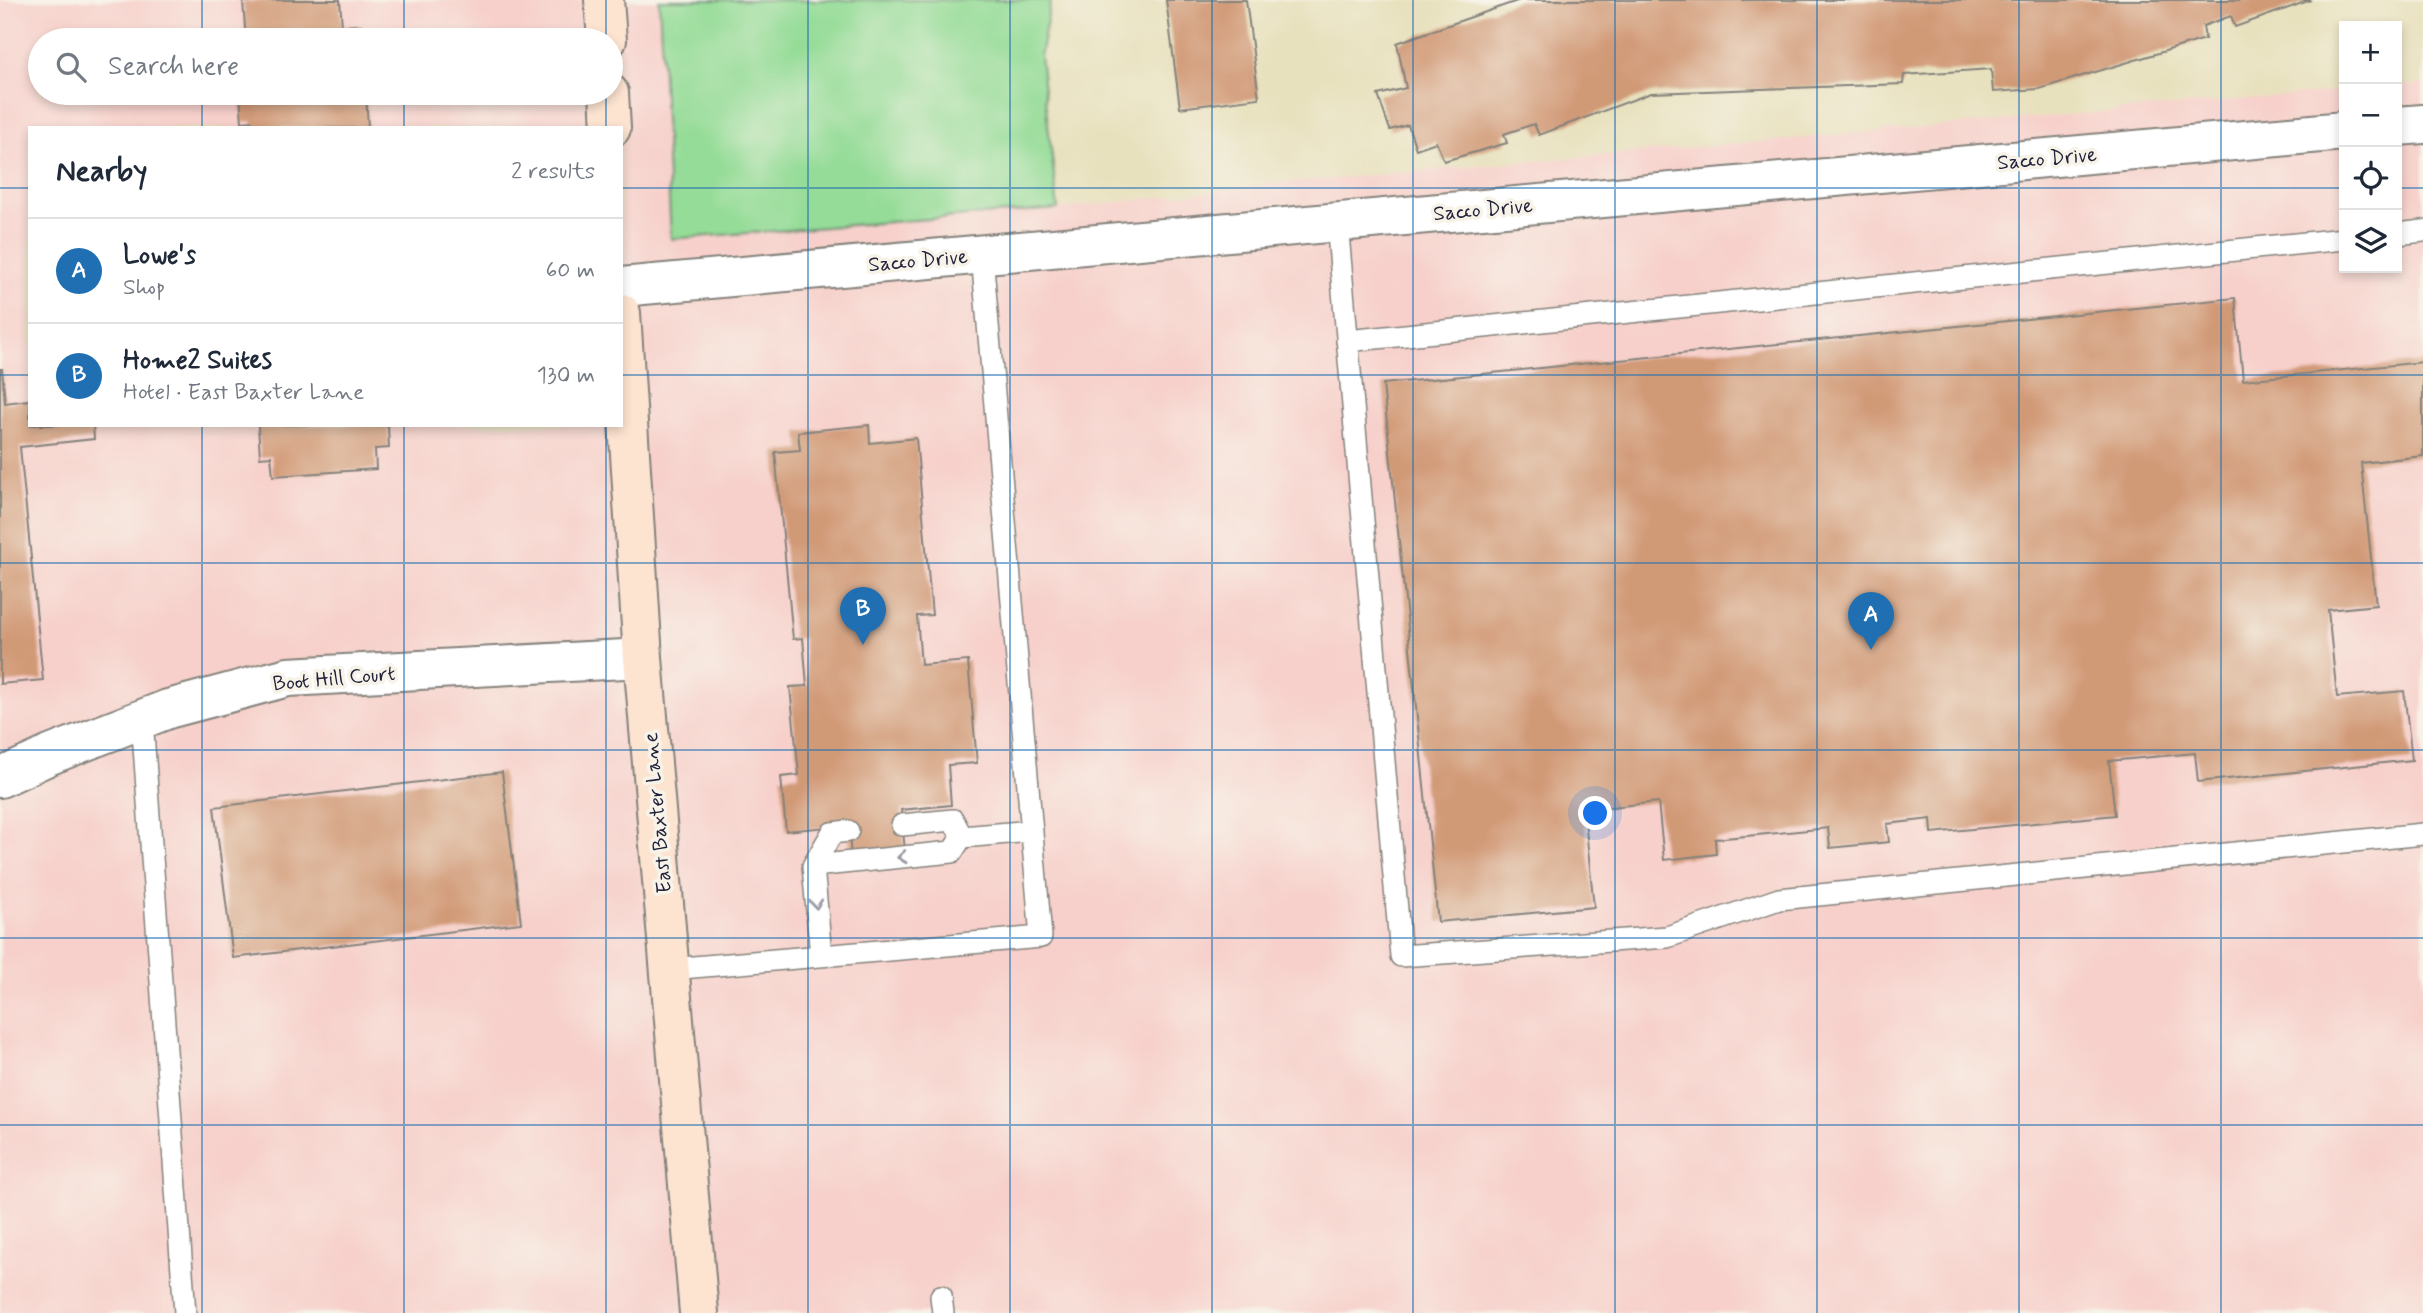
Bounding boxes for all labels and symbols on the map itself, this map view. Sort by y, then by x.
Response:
street label: Sacco Drive [1996,141,2098,177]
street label: Sacco Drive [1432,192,1534,228]
street label: Sacco Drive [867,243,969,279]
pin: B [840,587,886,645]
pin: A [1848,592,1894,650]
street label: Boot Hill Court [272,660,397,698]
street label: East Baxter Lane [637,731,679,894]
your location [1578,796,1612,830]
one-way arrow [896,849,907,864]
one-way arrow [809,898,824,910]

